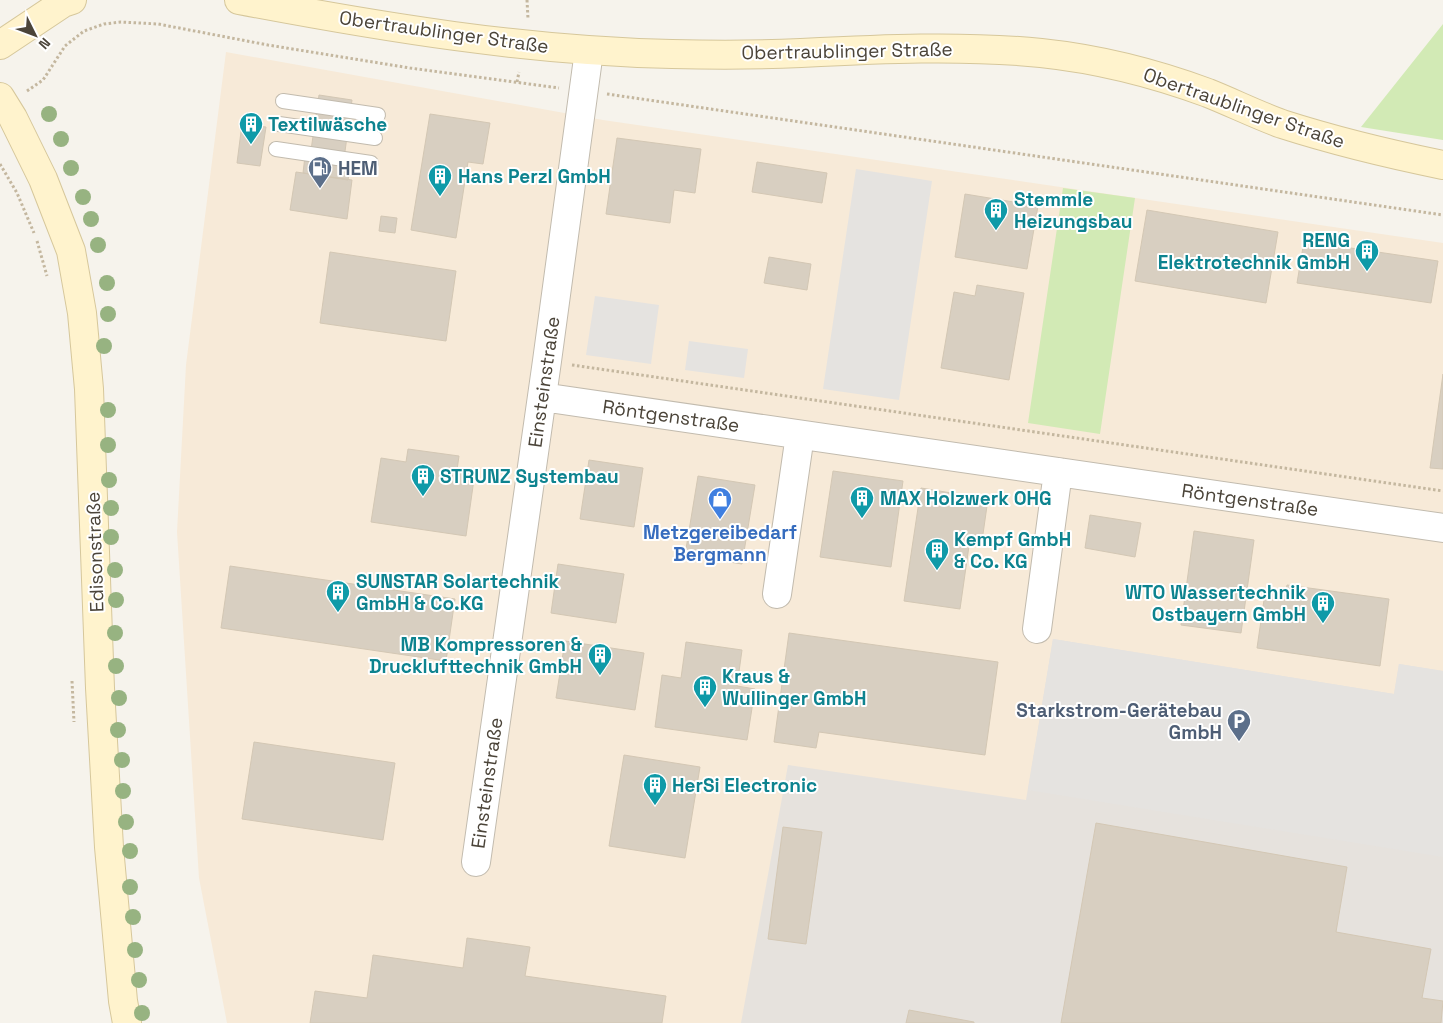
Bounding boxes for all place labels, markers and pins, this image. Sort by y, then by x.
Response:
building icon: Textilwäsche [238,111,264,145]
place label: Textilwäsche [268,112,387,137]
fuel station icon: HEM [307,155,333,189]
place label: HEM [338,156,378,181]
building icon: Hans Perzl GmbH [427,163,453,197]
place label: Hans Perzl GmbH [458,164,611,189]
place label: Stemmle Heizungsbau [1014,187,1132,234]
building icon: Stemmle Heizungsbau [983,197,1009,231]
place label: RENG Elektrotechnik GmbH [1158,228,1350,275]
building icon: RENG Elektrotechnik GmbH [1354,238,1380,272]
building icon: STRUNZ Systembau [410,463,436,497]
place label: STRUNZ Systembau [440,464,619,489]
building icon: MAX Holzwerk OHG [849,485,875,519]
shop icon: Metzgereibedarf Bergmann [707,486,733,520]
place label: MAX Holzwerk OHG [880,486,1052,511]
place label: Metzgereibedarf Bergmann [643,520,797,567]
place label: Kempf GmbH & Co. KG [954,527,1071,574]
building icon: Kempf GmbH & Co. KG [924,537,950,571]
place label: SUNSTAR Solartechnik GmbH & Co.KG [356,569,560,616]
building icon: SUNSTAR Solartechnik GmbH & Co.KG [325,579,351,613]
place label: WTO Wassertechnik Ostbayern GmbH [1125,580,1306,627]
building icon: WTO Wassertechnik Ostbayern GmbH [1310,590,1336,624]
place label: MB Kompressoren & Drucklufttechnik GmbH [369,632,582,679]
building icon: MB Kompressoren & Drucklufttechnik GmbH [587,642,613,676]
place label: Kraus & Wullinger GmbH [722,664,866,711]
building icon: Kraus & Wullinger GmbH [692,674,718,708]
place label: Starkstrom-Gerätebau GmbH [1016,698,1222,745]
parking icon: Starkstrom-Gerätebau GmbH [1226,708,1252,742]
building icon: HerSi Electronic [642,772,668,806]
place label: HerSi Electronic [672,773,817,798]

